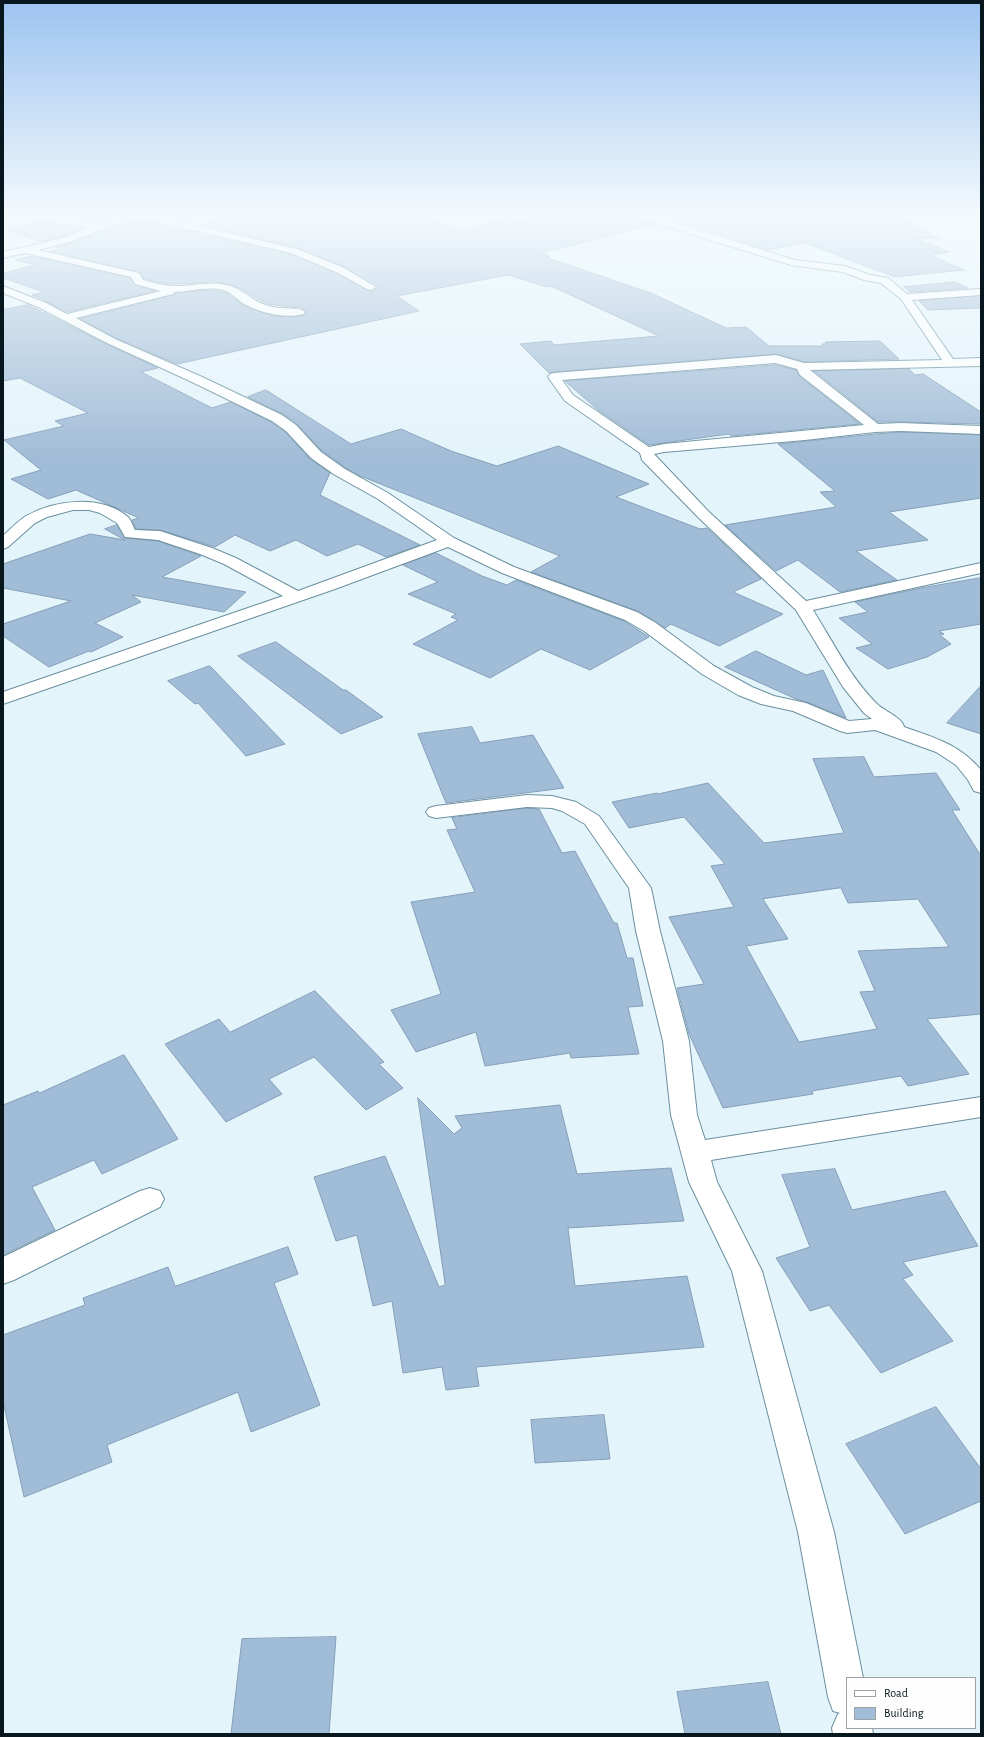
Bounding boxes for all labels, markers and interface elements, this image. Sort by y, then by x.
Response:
legend [846,1677,976,1729]
text: Road [884,1687,908,1699]
text: Building [884,1707,924,1719]

